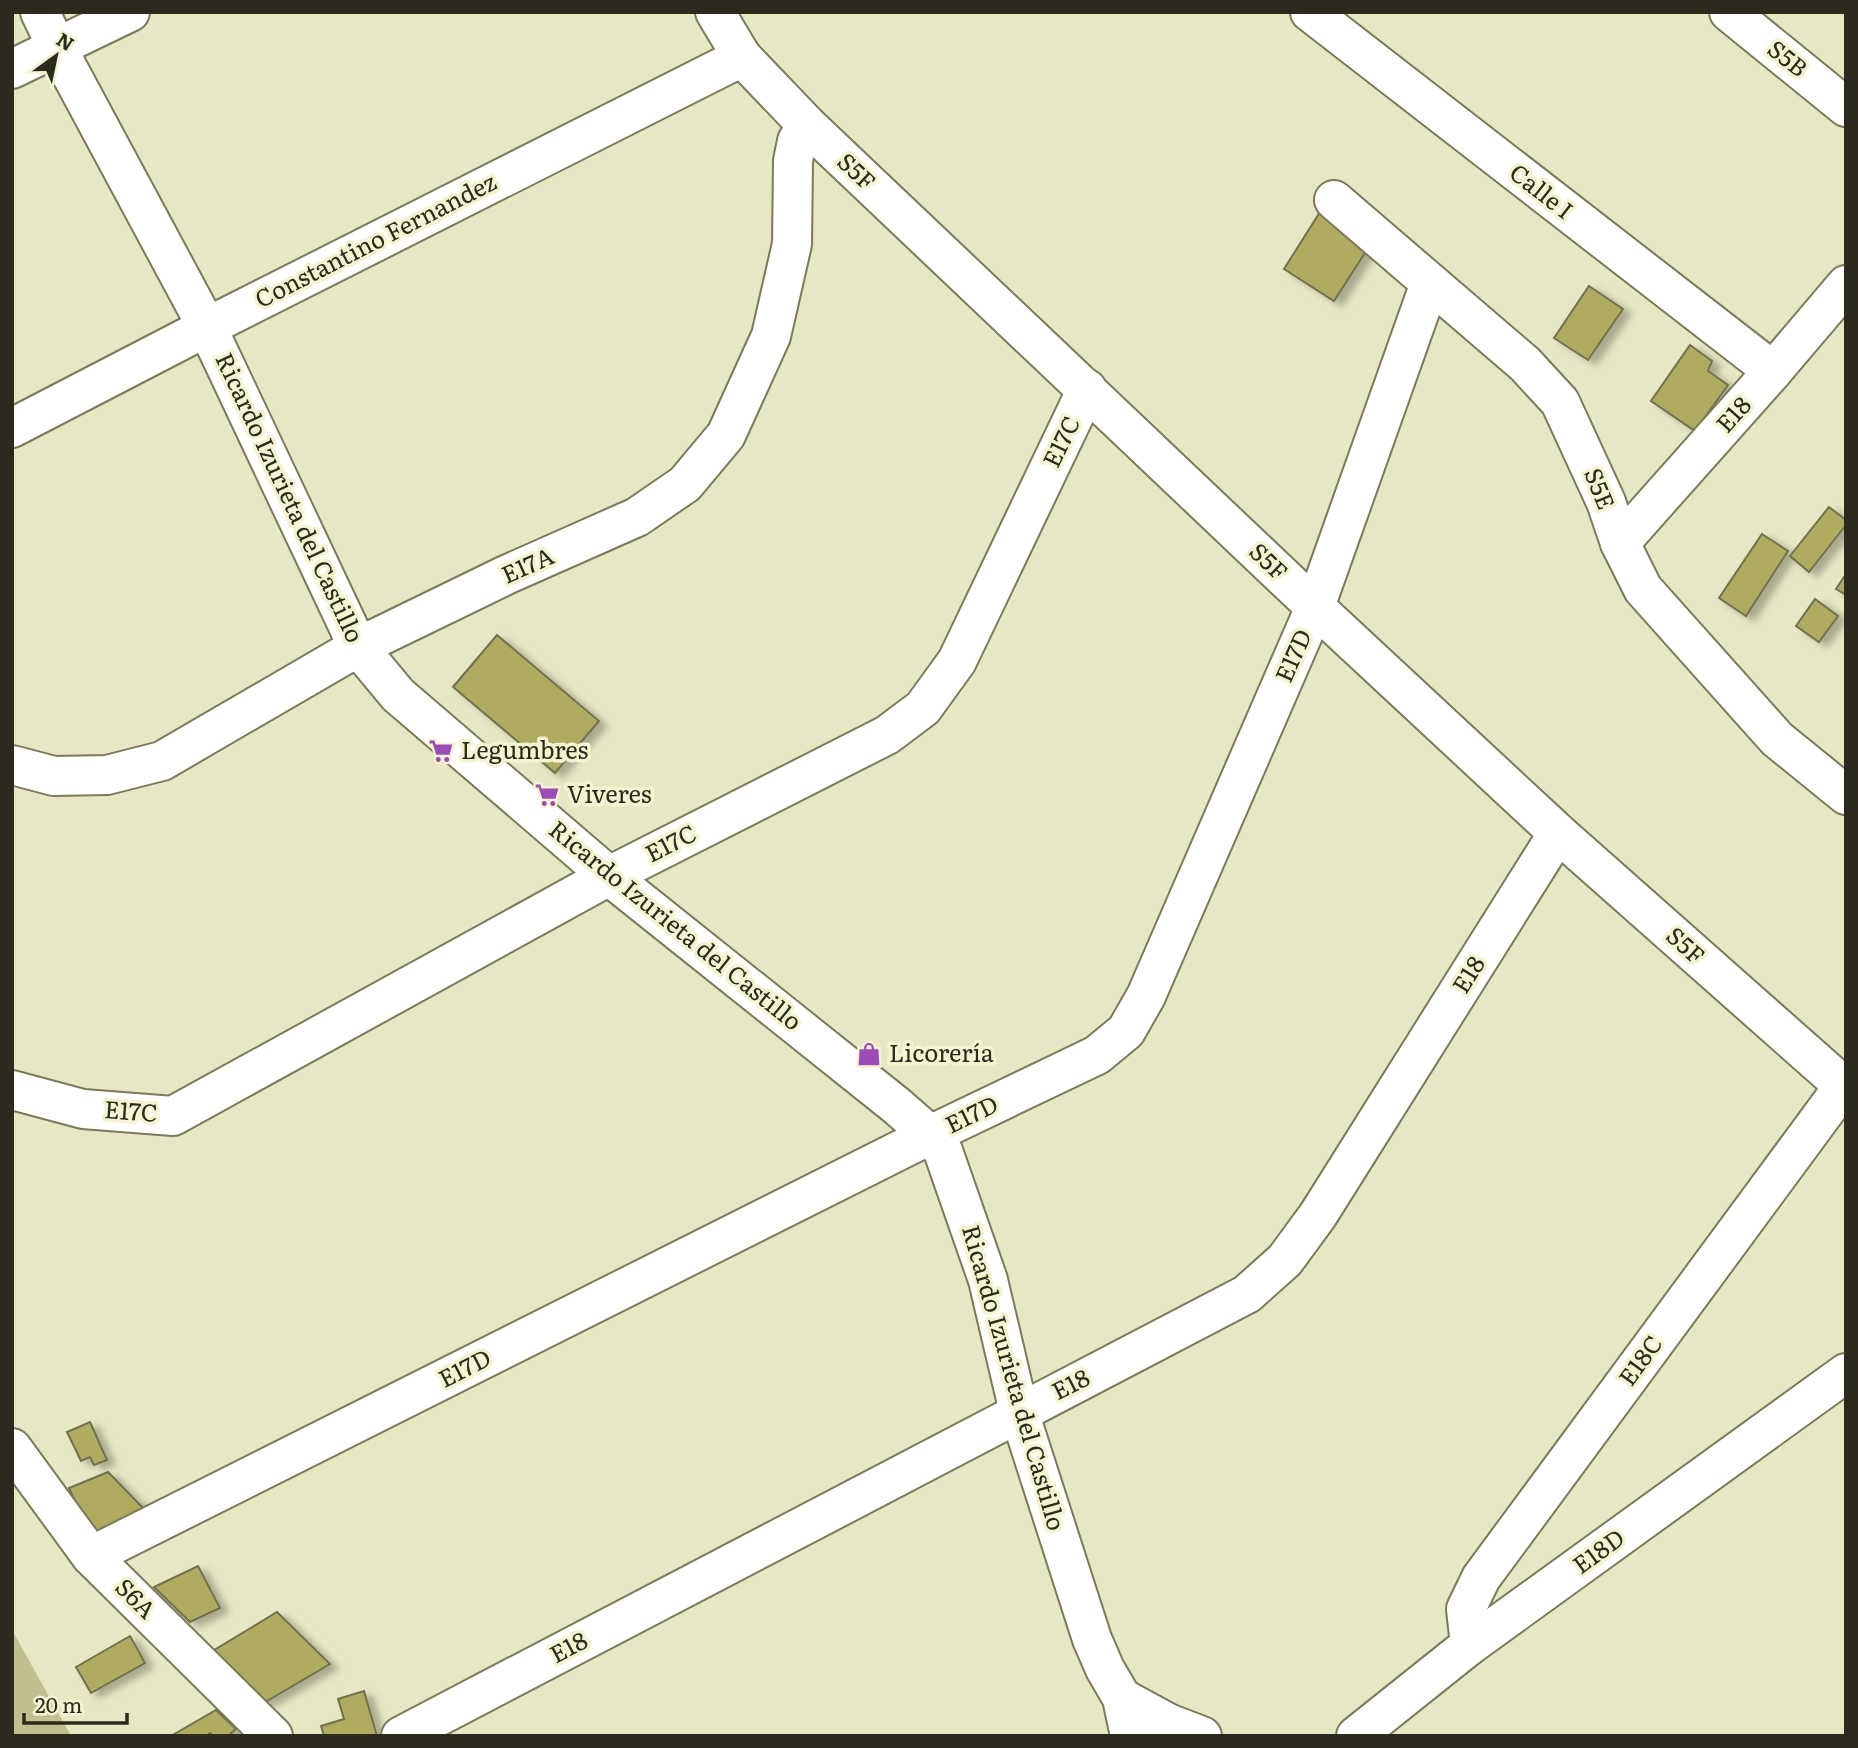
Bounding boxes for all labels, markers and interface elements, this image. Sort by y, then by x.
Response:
north arrow [21,21,91,91]
text: N [51,25,80,57]
street label: S5B [1761,30,1816,84]
street label: S5F [831,143,885,197]
street label: Calle I [1503,154,1582,226]
street label: Constantino Fernandez [248,163,502,315]
street label: Ricardo Izurieta del Castillo [208,346,374,648]
street label: E18 [1706,387,1758,439]
street label: E17C [1032,409,1087,473]
street label: S5E [1577,462,1625,514]
street label: S5F [1243,533,1297,587]
street label: E17A [495,537,559,591]
street label: E17D [1265,623,1319,687]
place label: Legumbres [461,731,588,766]
supermarket icon: Legumbres [427,737,455,765]
place label: Viveres [567,775,652,810]
supermarket icon: Viveres [533,781,561,809]
street label: Ricardo Izurieta del Castillo [543,811,811,1037]
street label: E17C [638,814,702,869]
street label: S5F [1660,917,1714,971]
street label: E18 [1442,948,1492,999]
place label: Licorería [889,1034,994,1069]
shop icon: Licorería [855,1040,883,1068]
street label: E17D [939,1085,1003,1141]
street label: E17C [103,1090,159,1129]
street label: Ricardo Izurieta del Castillo [955,1220,1076,1534]
street label: E18C [1609,1327,1669,1392]
street label: E17D [431,1339,496,1395]
street label: E18 [1045,1358,1095,1407]
street label: E18D [1564,1519,1631,1581]
street label: S6A [109,1569,165,1626]
street label: E18 [543,1621,593,1670]
scale bar [24,1682,128,1726]
text: 20 m [35,1688,82,1719]

